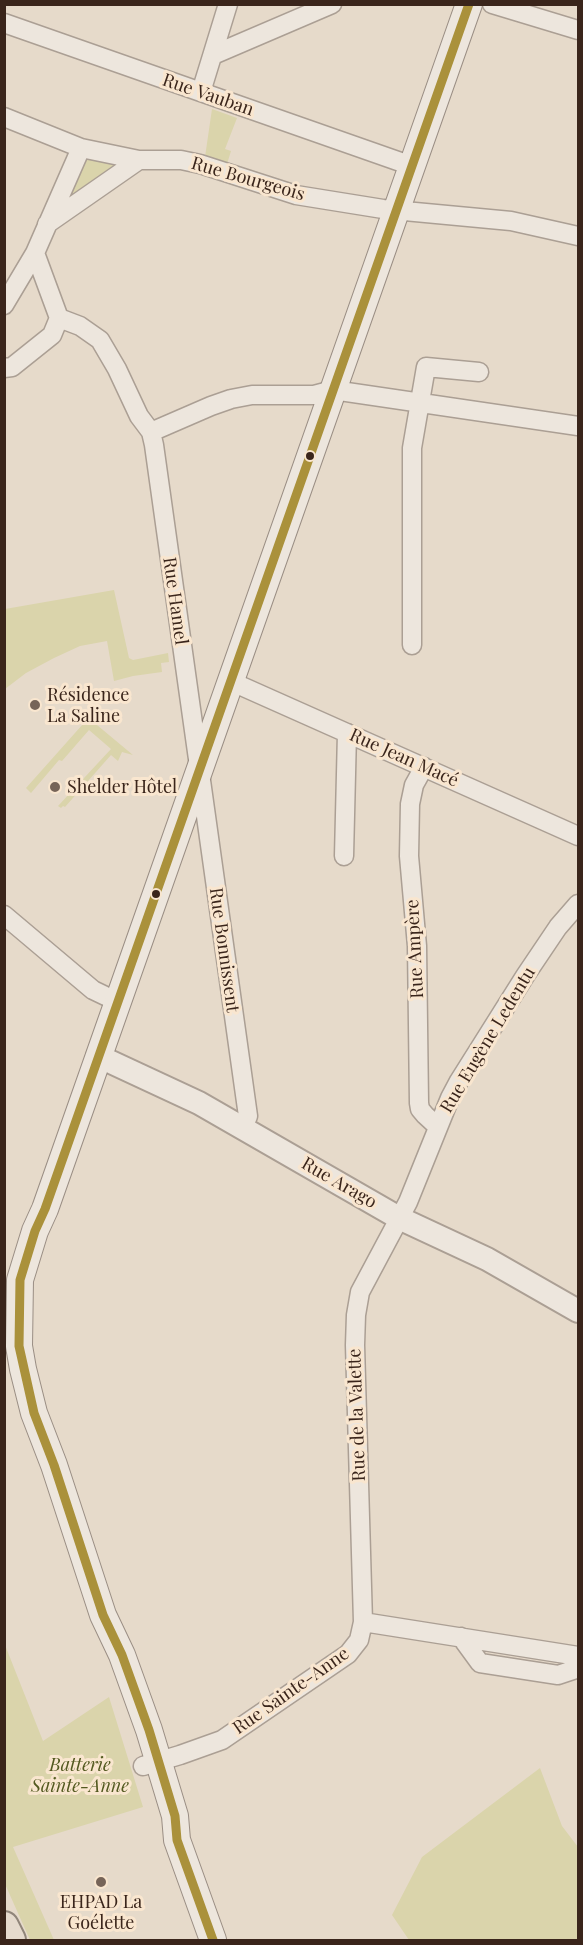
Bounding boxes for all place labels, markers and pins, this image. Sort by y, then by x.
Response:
unlabelled marker [304,450,316,462]
place label: Résidence La Saline [47,684,129,726]
marker: Résidence La Saline [28,698,42,712]
place label: Shelder Hôtel [67,776,177,798]
marker: Shelder Hôtel [48,780,62,794]
unlabelled marker [150,888,162,900]
marker: EHPAD La Goélette [94,1875,108,1889]
place label: EHPAD La Goélette [60,1891,142,1934]

